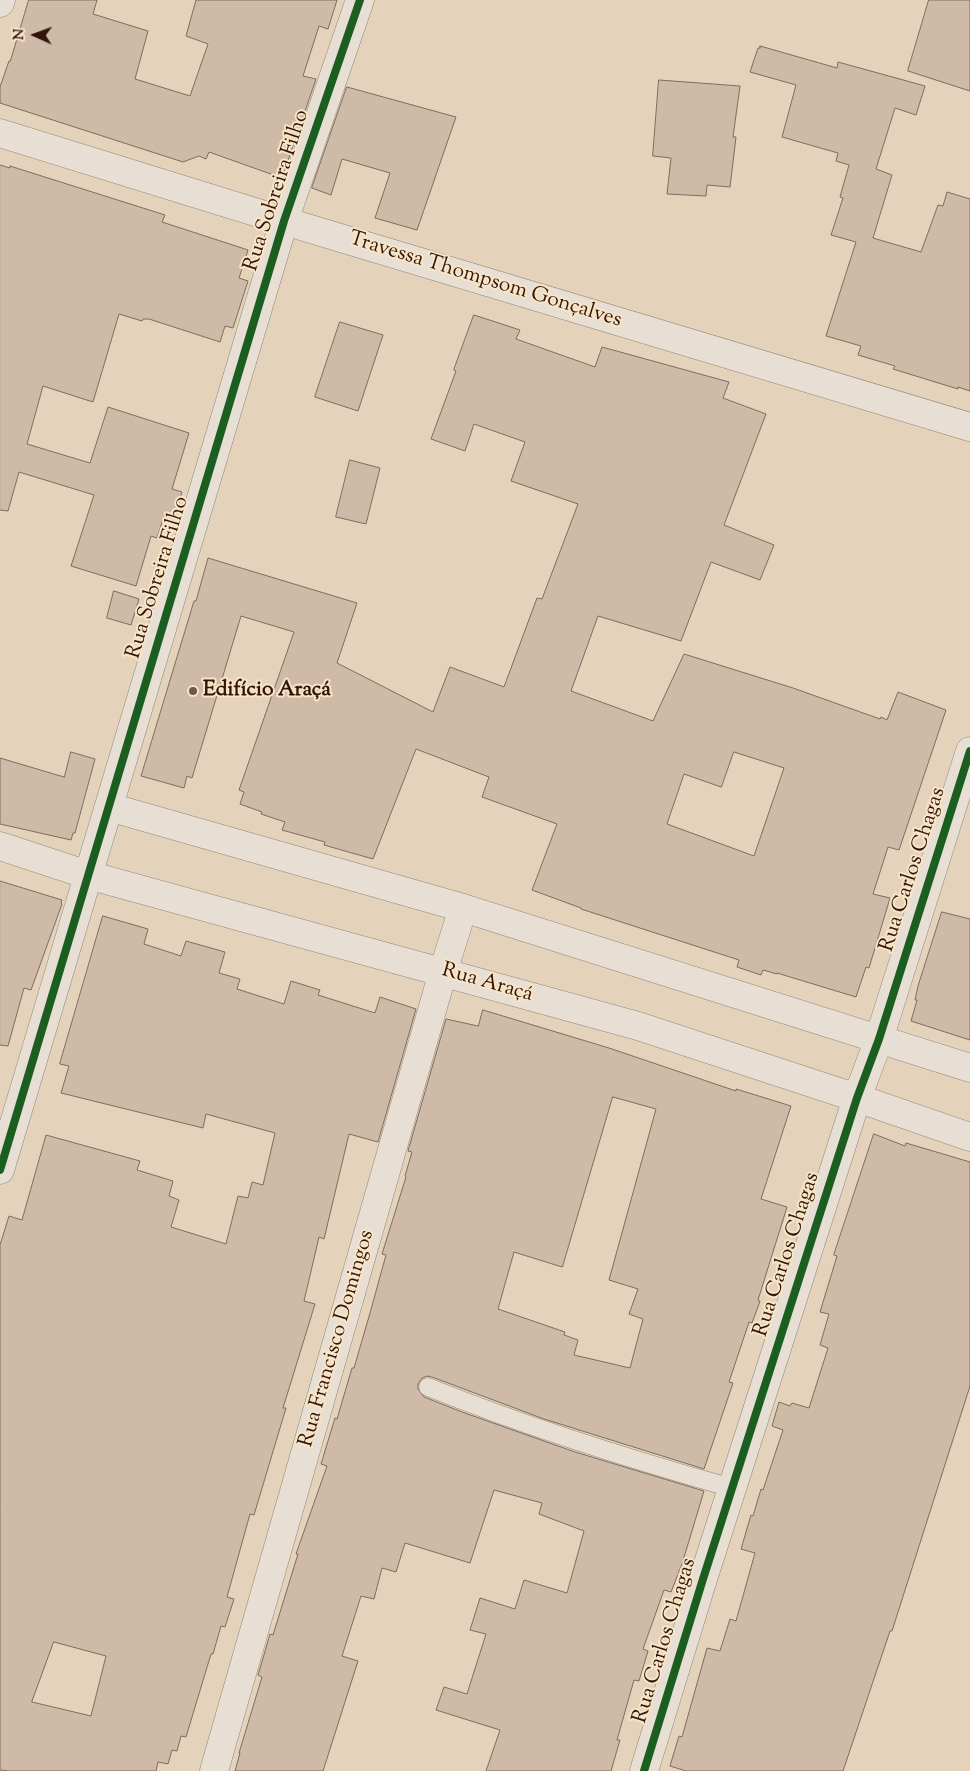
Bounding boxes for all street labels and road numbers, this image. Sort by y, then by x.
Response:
street label: Rua Sobreira Filho [240,107,316,275]
street label: Travessa Thompsom Gonçalves [346,227,624,335]
street label: Rua Sobreira Filho [122,494,196,662]
street label: Rua Carlos Chagas [876,785,952,955]
street label: Rua Araçá [438,959,536,1009]
street label: Rua Carlos Chagas [750,1170,826,1340]
street label: Rua Francisco Domingos [295,1228,381,1450]
street label: Rua Carlos Chagas [629,1555,703,1727]

